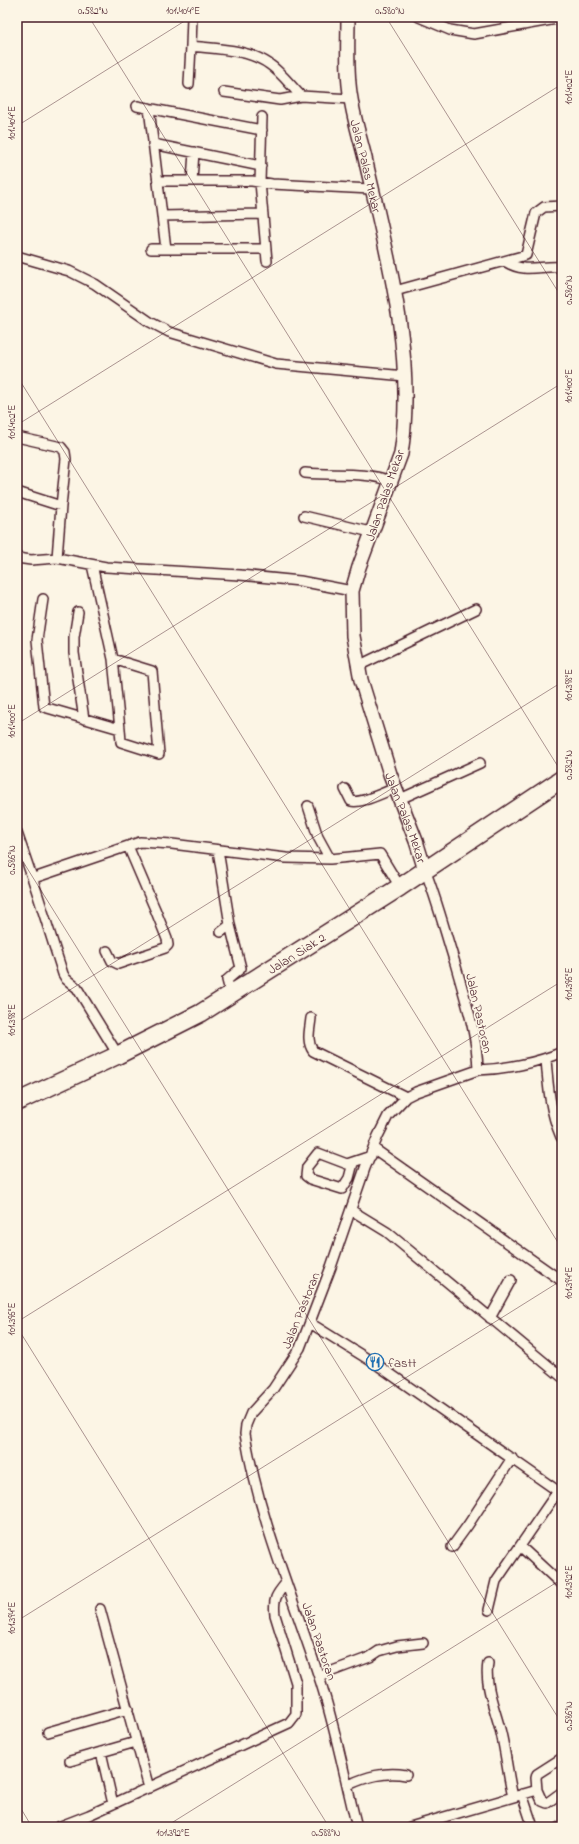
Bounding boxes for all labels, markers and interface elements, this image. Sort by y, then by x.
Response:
text: 0.582°N [78,4,108,19]
text: 101.404°E [166,4,200,19]
text: 0.580°N [375,4,405,19]
text: 101.402°E [562,70,577,104]
text: 101.404°E [5,106,20,140]
street label: Jalan Palas Mekar [344,118,386,216]
text: 0.580°N [562,275,577,305]
text: 101.400°E [562,369,577,403]
text: 101.402°E [5,405,20,439]
street label: Jalan Palas Mekar [361,446,410,544]
text: 101.398°E [562,669,577,701]
text: 101.400°E [5,704,20,738]
text: 0.582°N [562,750,577,780]
street label: Jalan Palas Mekar [379,770,431,867]
text: 0.586°N [5,845,20,875]
street label: Jalan Siak 2 [264,928,330,980]
text: 101.396°E [562,968,577,1001]
street label: Jalan Pastoran [460,972,497,1055]
text: 101.398°E [5,1004,20,1036]
text: 101.394°E [562,1267,577,1299]
street label: Jalan Pastoran [277,1269,325,1352]
text: 101.396°E [5,1303,20,1336]
restaurant icon: fastt [365,1352,385,1372]
place label: fastt [388,1354,417,1373]
text: 101.392°E [562,1565,577,1599]
street label: Jalan Pastoran [296,1600,341,1683]
text: 101.394°E [5,1602,20,1634]
text: 0.586°N [562,1701,577,1731]
text: 101.392°E [156,1826,190,1841]
text: 0.588°N [311,1826,341,1841]

